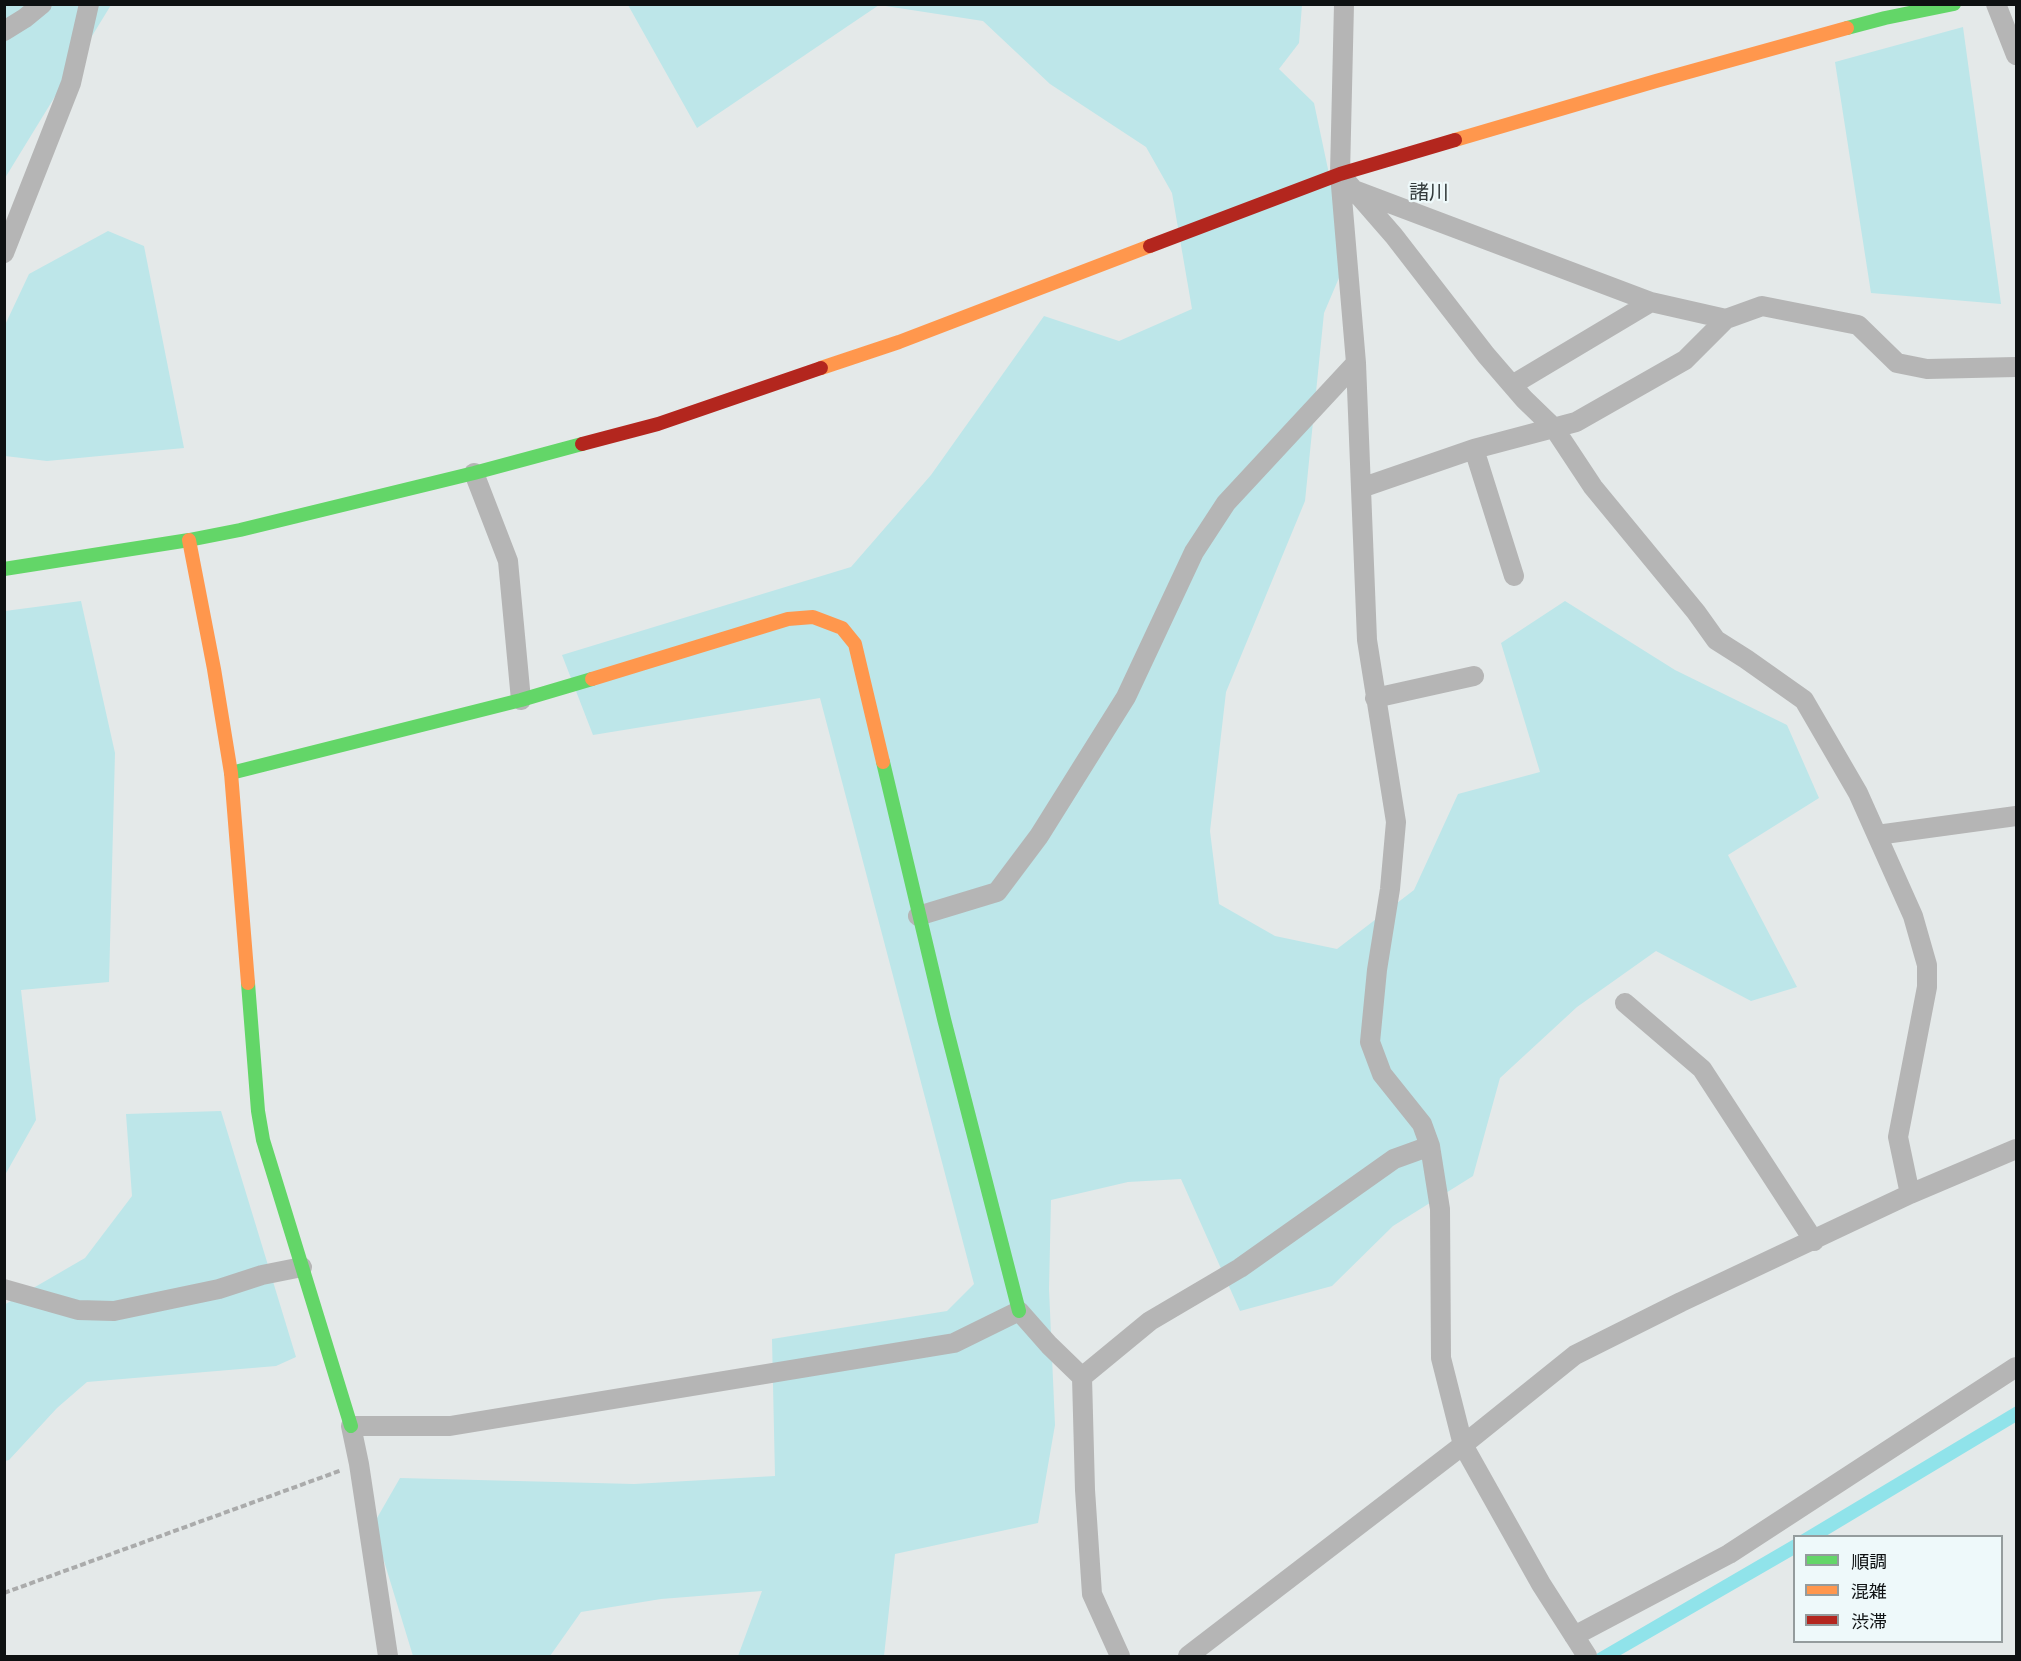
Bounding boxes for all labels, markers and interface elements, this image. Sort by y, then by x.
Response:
district label: 諸川 [1409,181,1449,205]
legend [1793,1535,2003,1643]
text: 順調 [1851,1549,1887,1573]
text: 混雑 [1851,1579,1887,1603]
text: 渋滞 [1851,1609,1887,1633]

